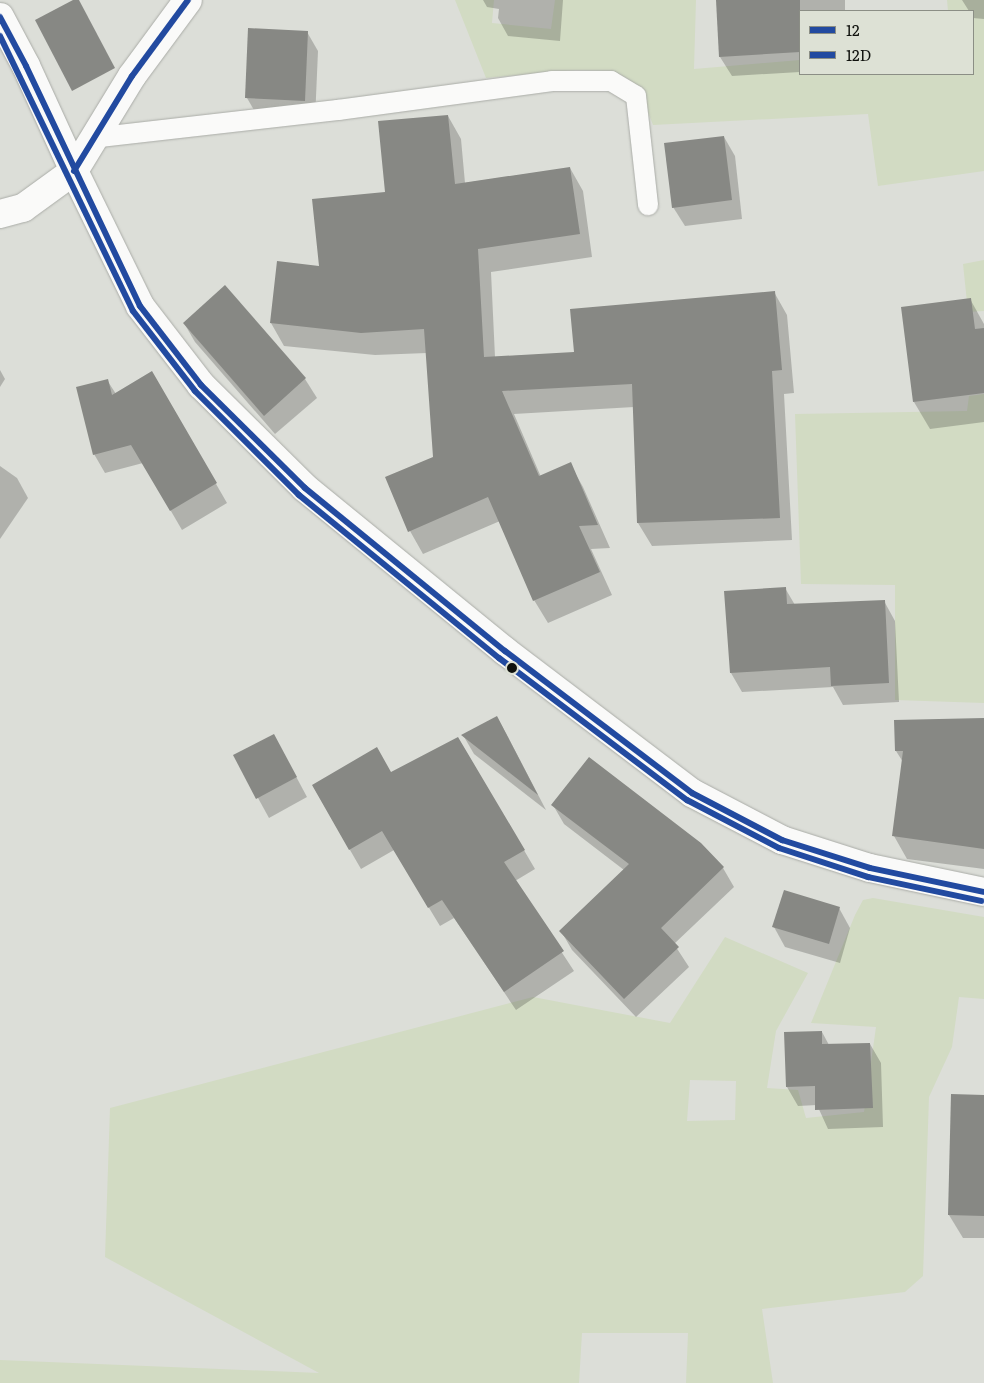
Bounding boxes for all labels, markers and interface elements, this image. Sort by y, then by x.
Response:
legend [799,10,974,75]
text: 12 [846,18,860,41]
text: 12D [846,43,871,66]
unlabelled marker [507,663,517,673]

